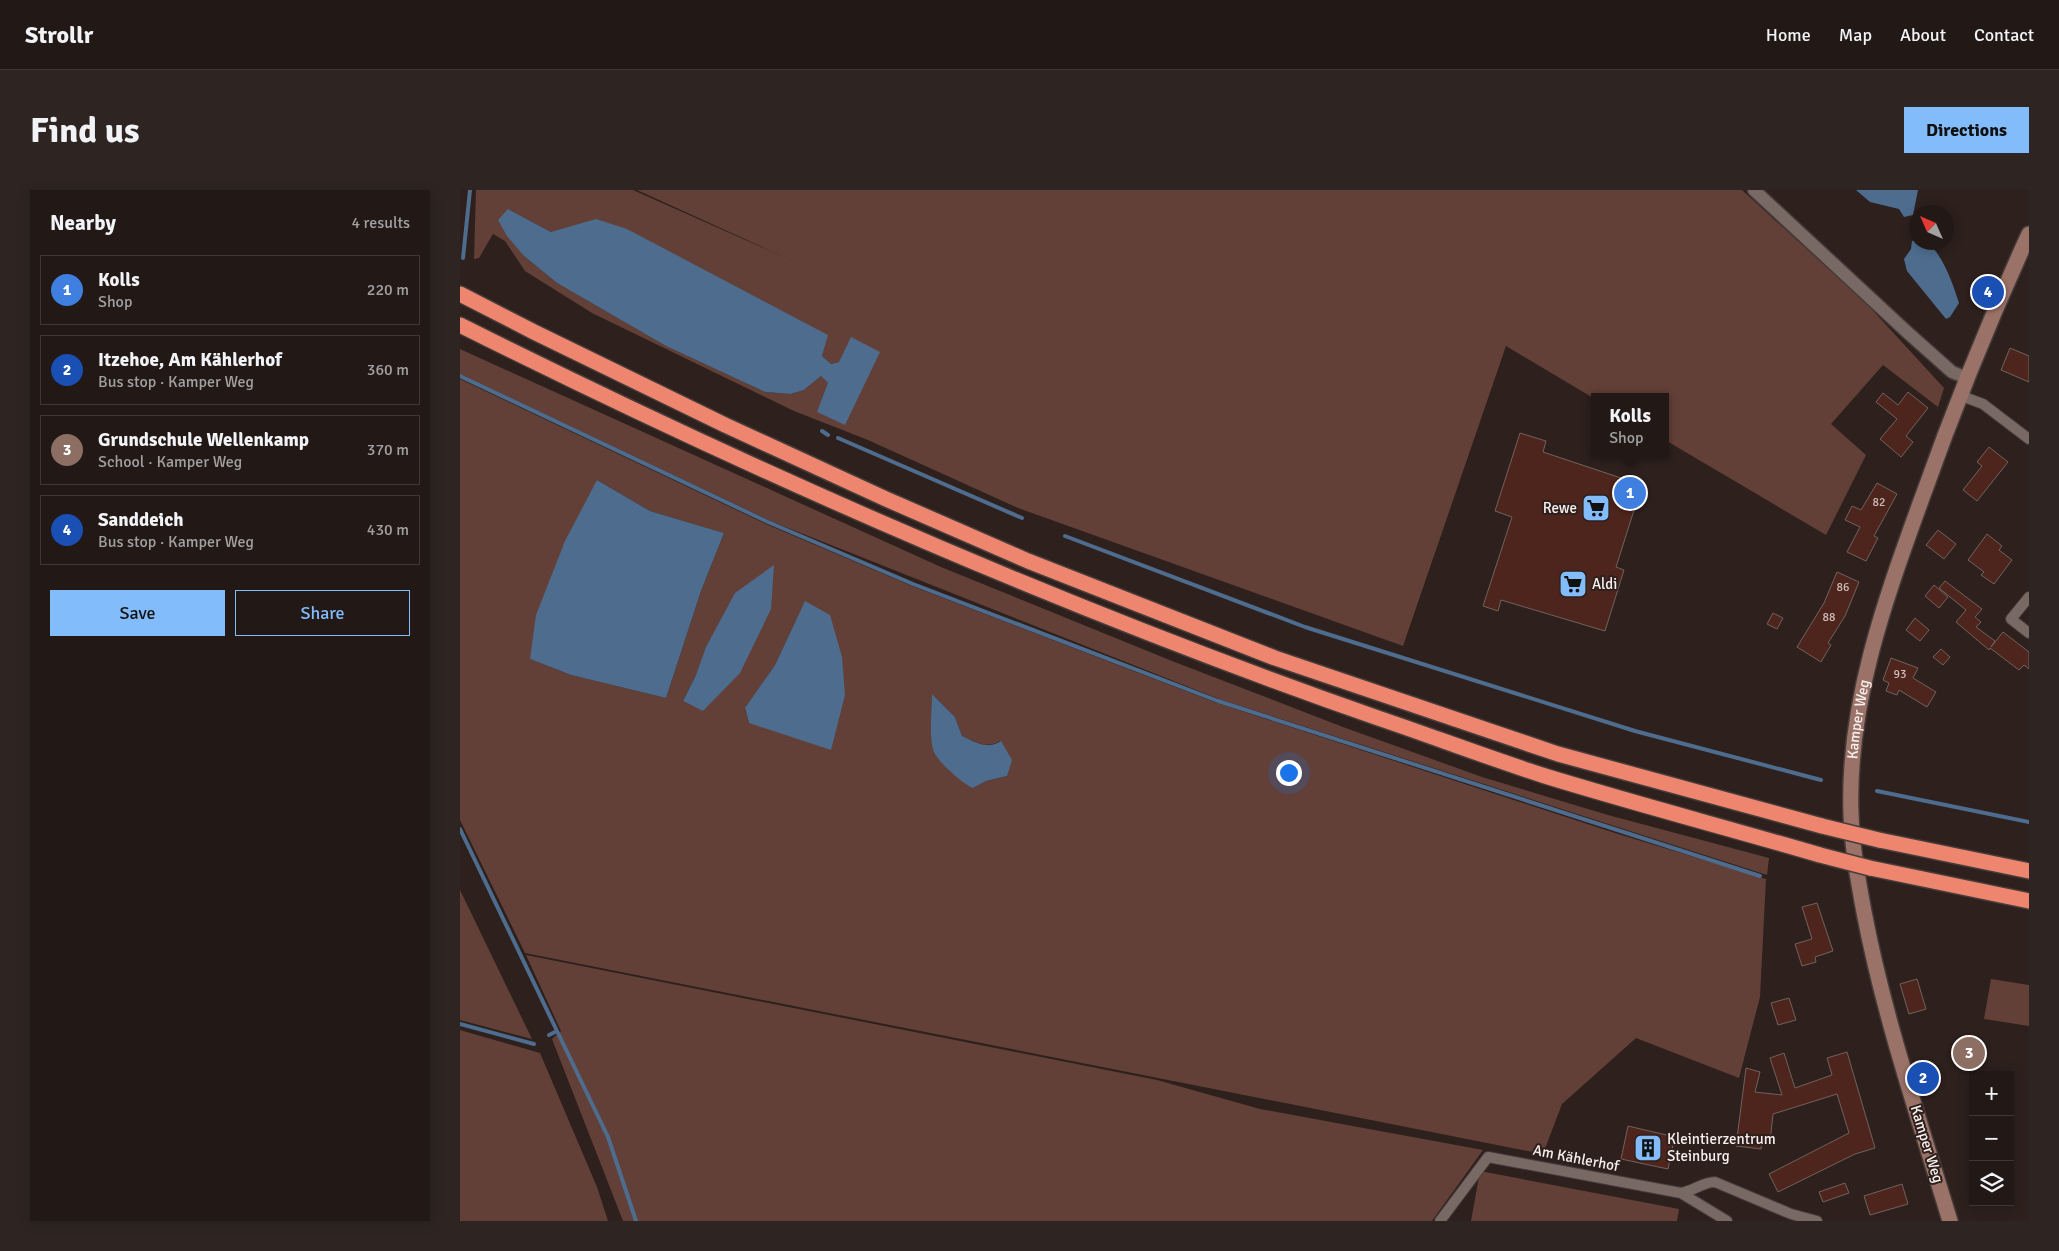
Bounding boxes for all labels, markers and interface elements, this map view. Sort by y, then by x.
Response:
text: Strollr [25,20,93,50]
text: Home [1766,24,1811,46]
text: Map [1839,24,1872,46]
text: About [1900,24,1946,46]
text: Contact [1974,24,2034,46]
button: Directions [1904,107,2029,153]
text: Find us [30,109,140,152]
north arrow [1909,205,1954,250]
text: Nearby [50,210,116,236]
text: 4 results [351,213,410,233]
text: Kolls [98,268,140,292]
pin: 4 [1972,273,2004,311]
text: 1 [63,280,71,300]
text: 220 m [367,280,409,300]
text: Shop [98,292,132,312]
text: Itzehoe, Am Kählerhof [98,348,282,372]
text: 2 [63,360,71,380]
text: 360 m [367,360,409,380]
text: Bus stop · Kamper Weg [98,372,254,392]
popup [1591,393,1669,458]
text: Kolls [1609,404,1651,428]
text: Grundschule Wellenkamp [98,428,309,452]
text: Shop [1609,428,1644,448]
text: 3 [63,440,71,460]
text: 370 m [367,440,409,460]
text: School · Kamper Weg [98,452,242,472]
pin: 1 [1614,474,1646,512]
supermarket icon: Rewe [1581,493,1611,523]
house number: 82 [1873,495,1885,510]
place label: Rewe [1543,499,1577,517]
text: Sanddeich [98,508,184,532]
text: 4 [63,520,71,540]
text: 430 m [367,520,409,540]
text: Bus stop · Kamper Weg [98,532,254,552]
supermarket icon: Aldi [1558,569,1588,599]
place label: Aldi [1592,575,1617,593]
house number: 86 [1837,580,1849,595]
button: Save [50,590,225,636]
button: Share [235,590,410,636]
house number: 88 [1823,610,1835,625]
house number: 93 [1894,667,1906,682]
street label: Kamper Weg [1843,678,1873,760]
your location [1276,760,1302,786]
pin: 3 [1953,1034,1985,1072]
pin: 2 [1907,1059,1939,1097]
map controls [1969,1071,2014,1206]
button: + [1969,1071,2014,1116]
street label: Kamper Weg [1907,1103,1947,1185]
button: − [1969,1116,2014,1161]
place label: Kleintierzentrum Steinburg [1667,1130,1776,1165]
building icon: Kleintierzentrum Steinburg [1633,1133,1663,1163]
street label: Am Kählerhof [1531,1141,1622,1175]
button: layers [1969,1161,2014,1206]

